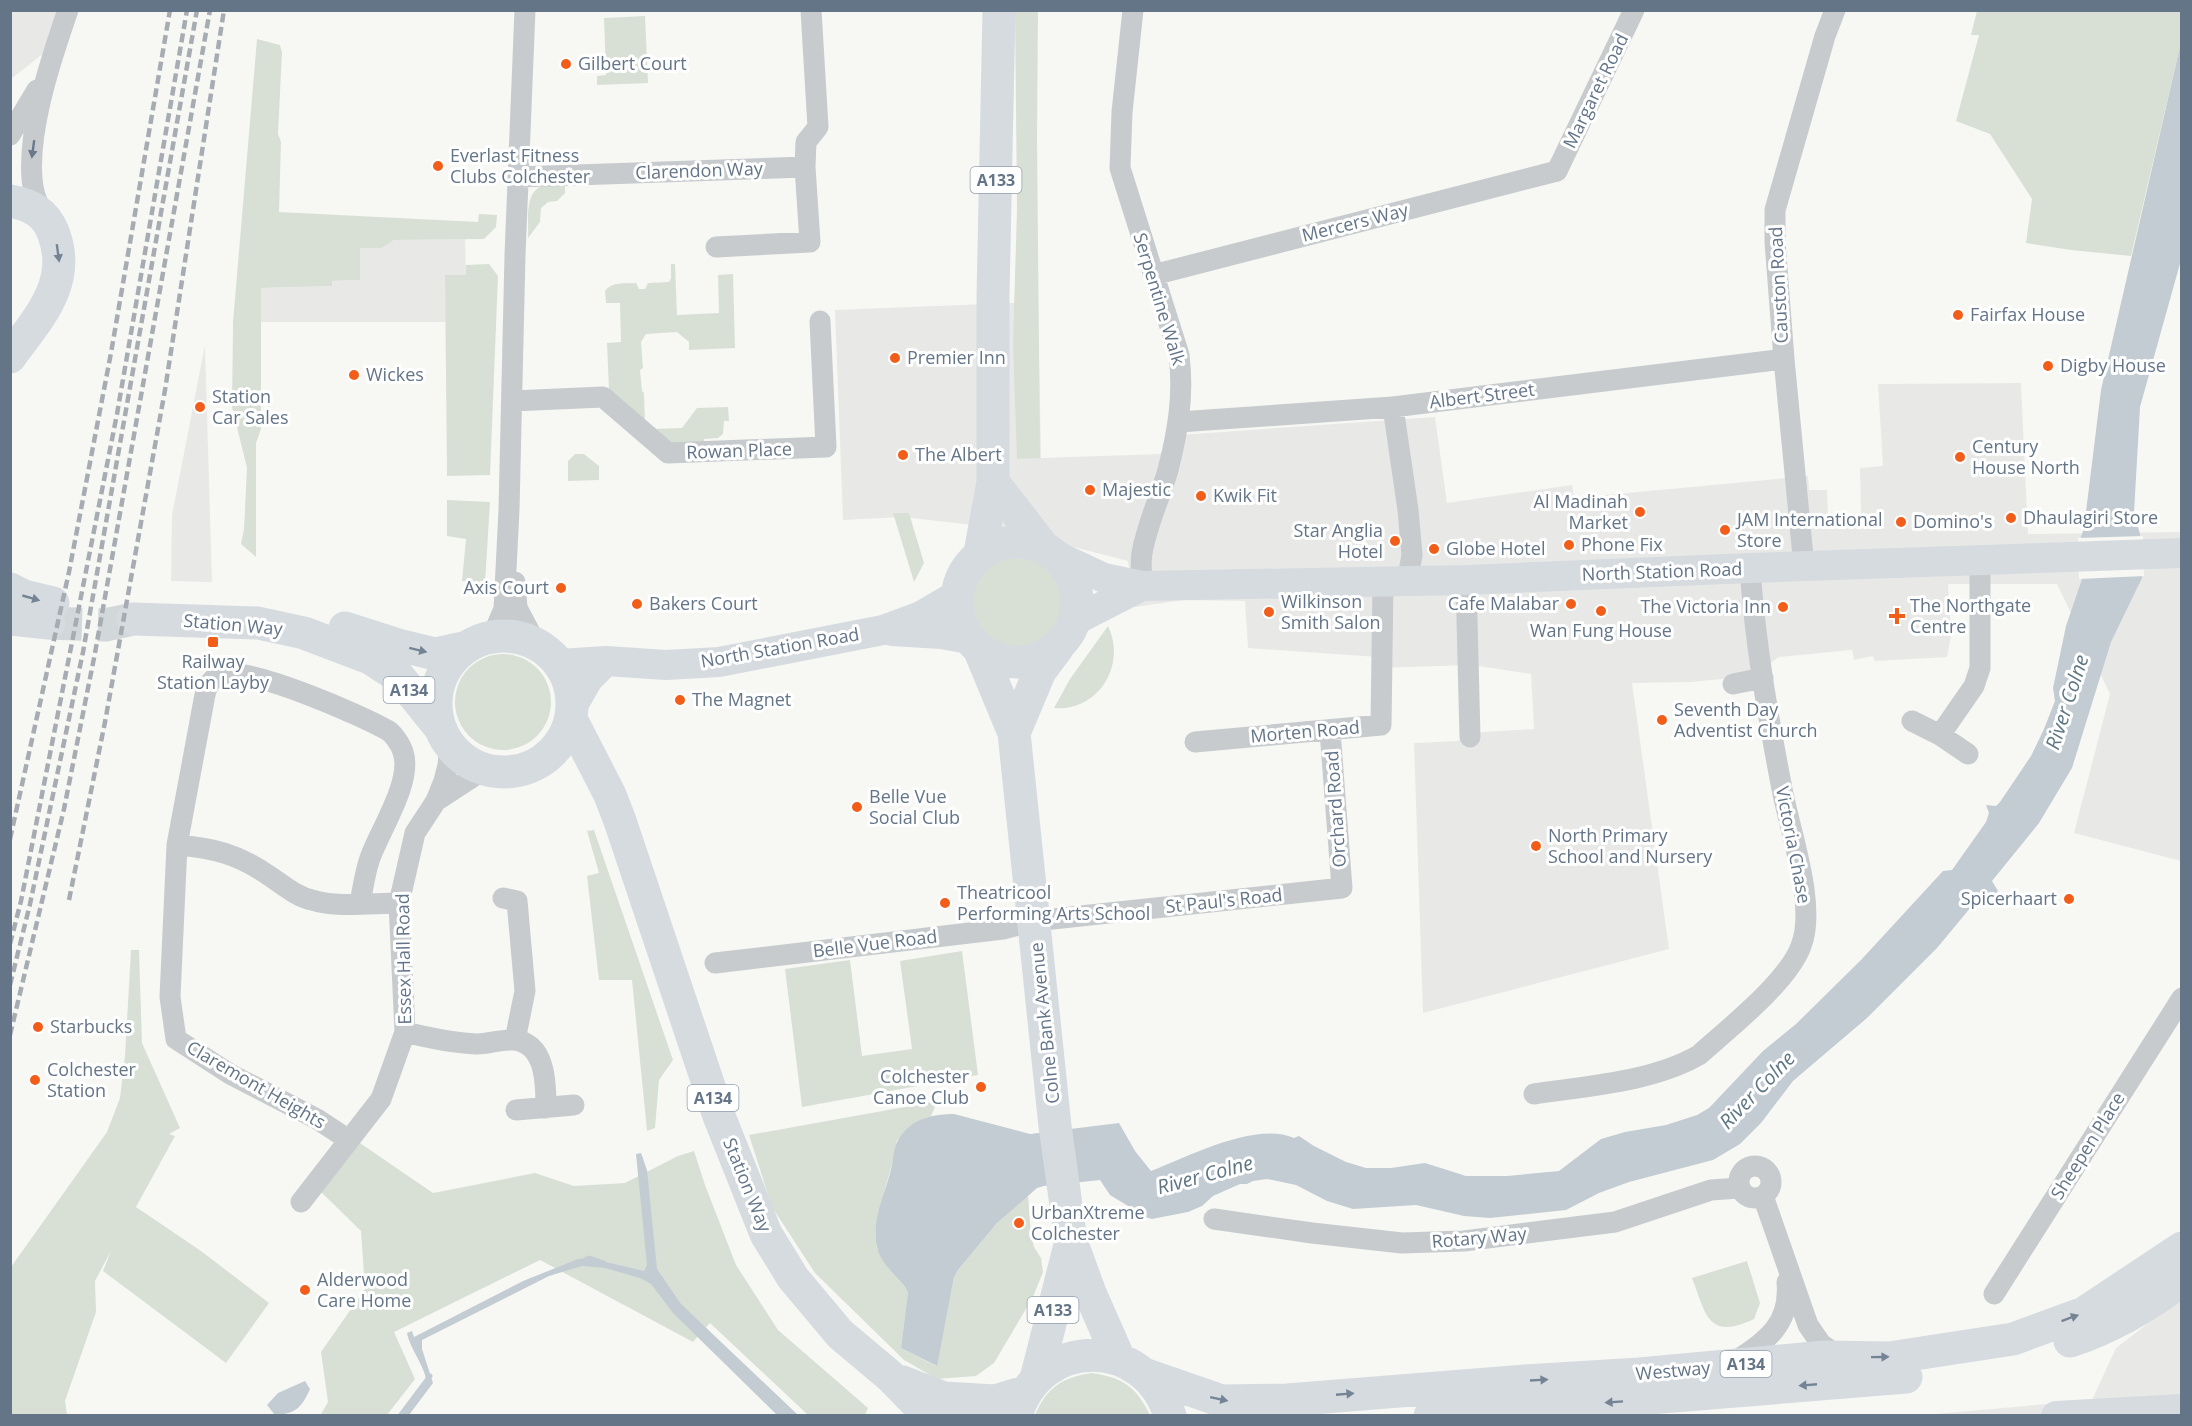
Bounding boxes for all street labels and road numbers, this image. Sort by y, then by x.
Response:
street label: Margaret Road [1557,29,1633,152]
street label: Clarendon Way [635,156,764,184]
road number: A133 [970,167,1022,193]
street label: Mercers Way [1299,197,1411,247]
street label: Causton Road [1763,226,1793,344]
street label: Serpentine Walk [1128,230,1192,368]
street label: Albert Street [1428,377,1536,413]
street label: Rowan Place [686,436,792,464]
street label: North Station Road [1581,556,1743,586]
street label: Station Way [183,608,285,640]
street label: North Station Road [699,621,861,673]
road number: A134 [384,677,434,703]
street label: Morten Road [1249,714,1361,748]
street label: Orchard Road [1319,750,1351,868]
street label: Victoria Chase [1771,784,1817,905]
street label: St Paul's Road [1164,882,1284,918]
street label: Essex Hall Road [390,893,416,1025]
street label: Belle Vue Road [811,923,938,963]
street label: Colne Bank Avenue [1024,941,1064,1105]
street label: Claremont Heights [183,1035,330,1134]
road number: A134 [688,1085,738,1111]
street label: Sheepen Place [2045,1087,2130,1204]
street label: Station Way [718,1134,778,1236]
street label: Rotary Way [1431,1221,1528,1253]
road number: A133 [1028,1297,1078,1323]
road number: A134 [1720,1351,1772,1377]
street label: Westway [1635,1355,1712,1385]

